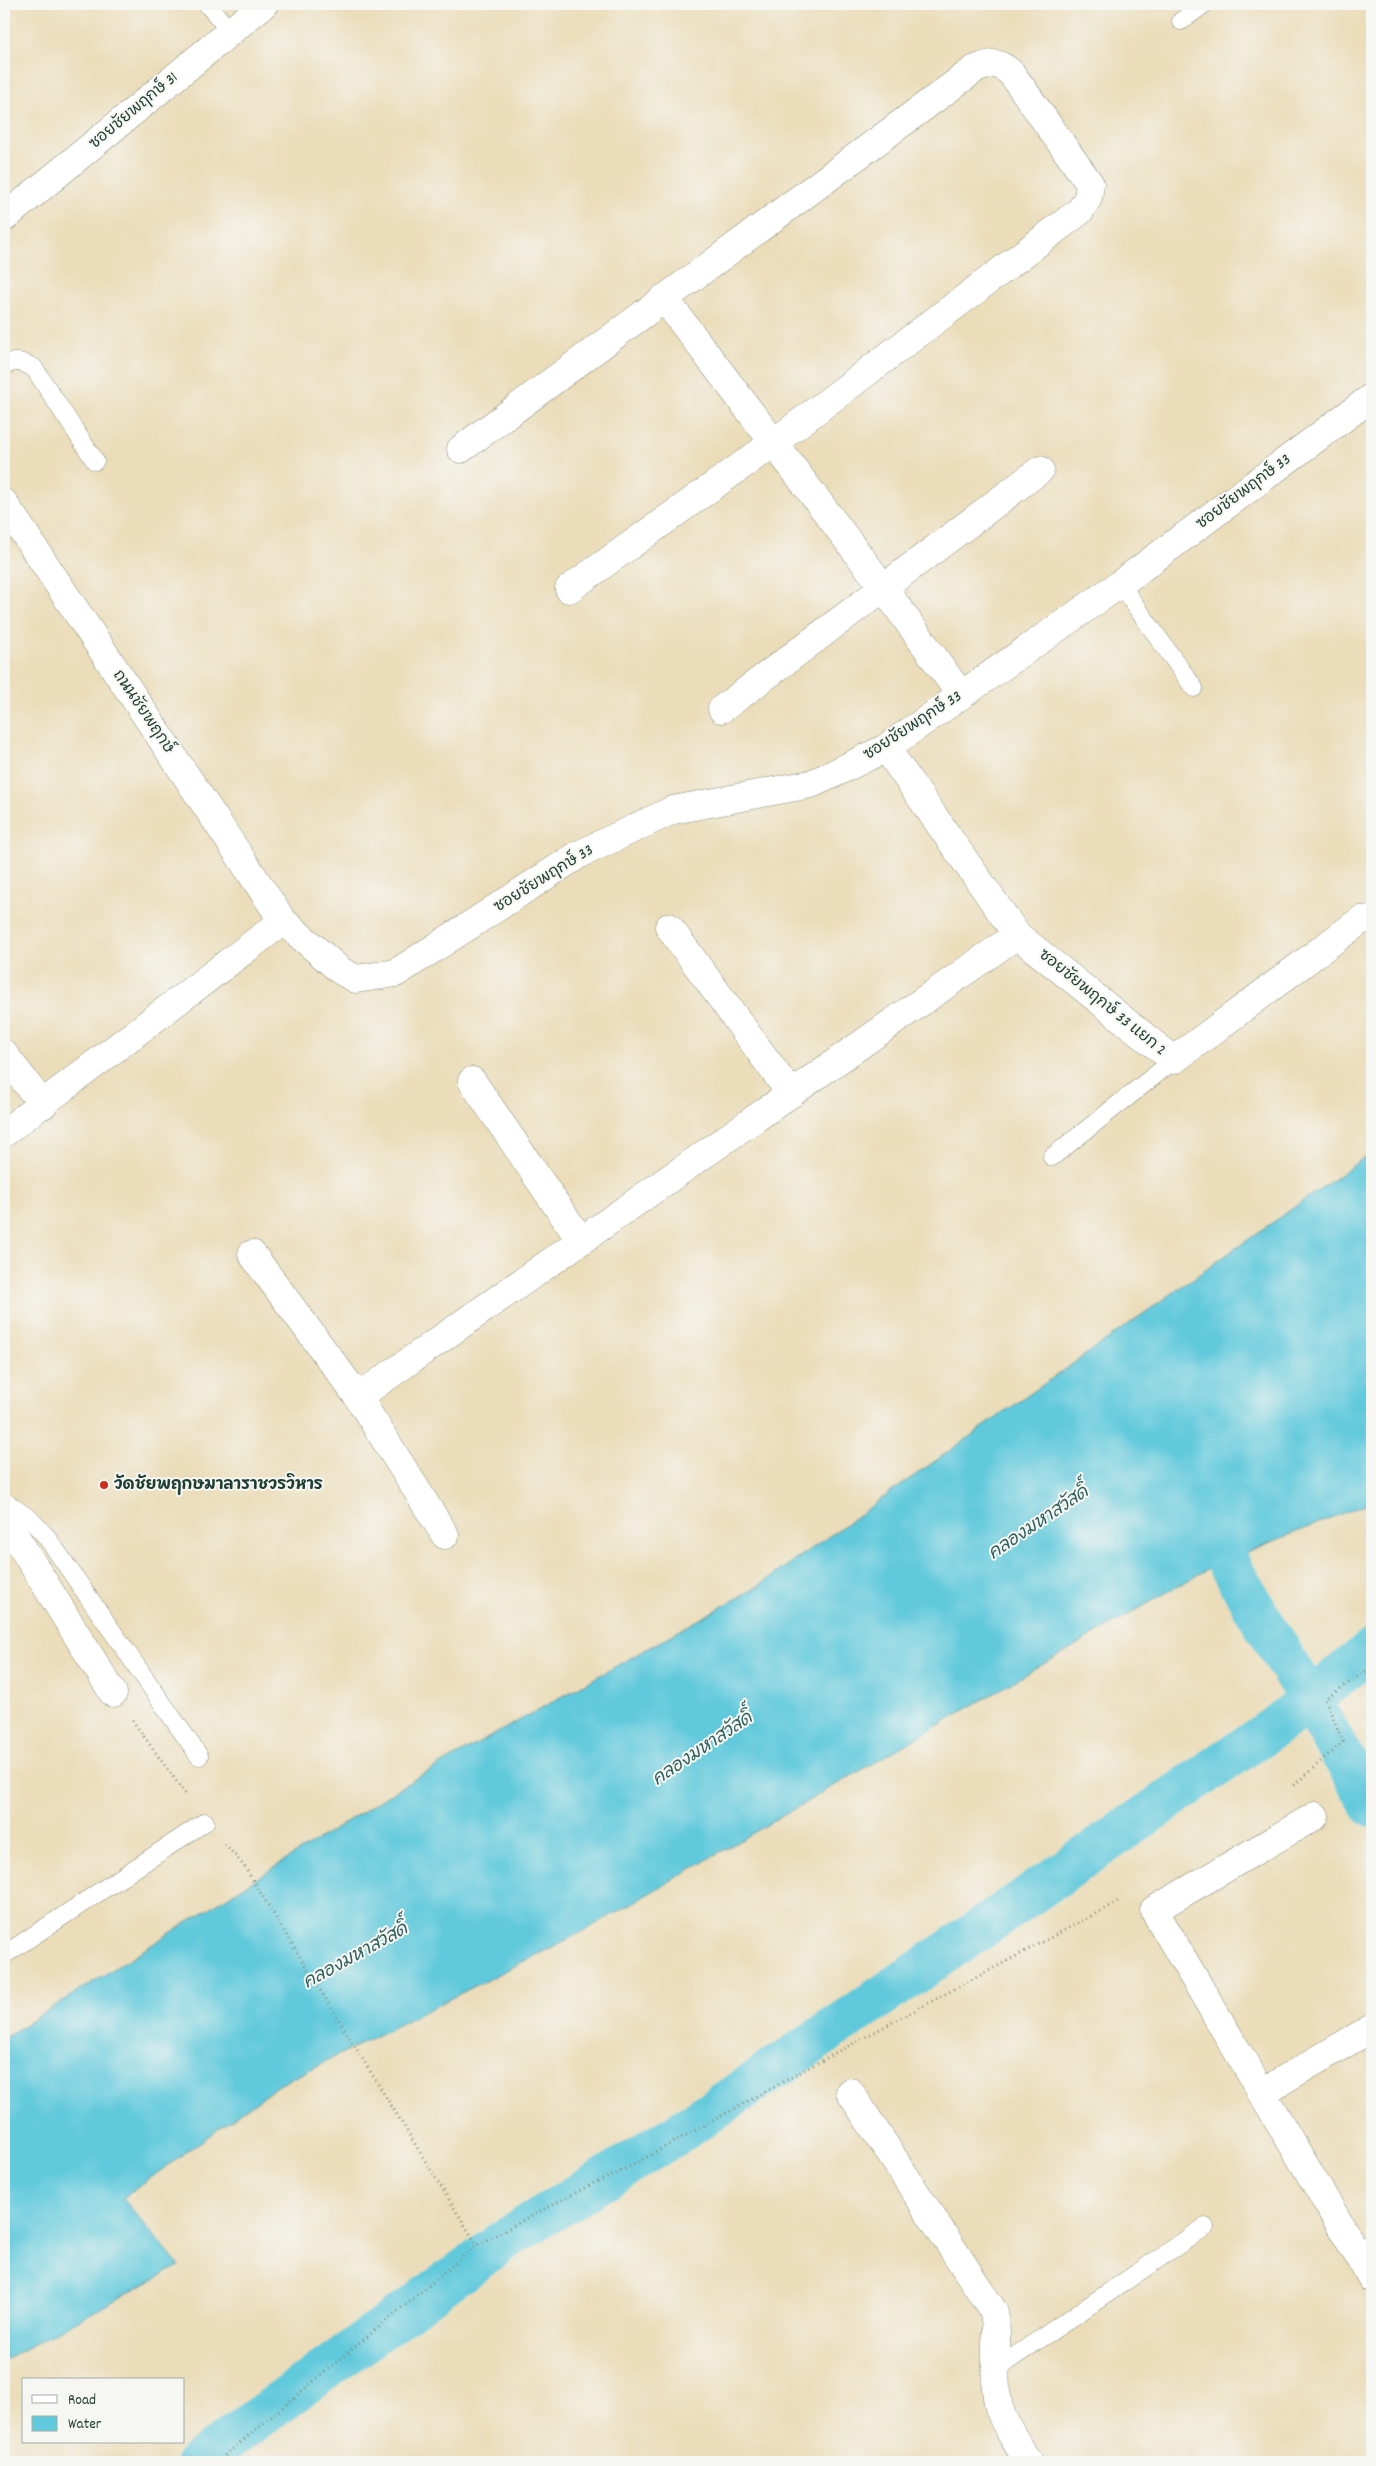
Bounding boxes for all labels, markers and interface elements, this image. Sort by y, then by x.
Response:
street label: ซอยชัยพฤกษ์ 31 [83,65,183,155]
street label: ซอยชัยพฤกษ์ 33 [1191,447,1296,535]
street label: ถนนชัยพฤกษ์ [106,664,182,759]
street label: ซอยชัยพฤกษ์ 33 [858,684,967,767]
street label: ซอยชัยพฤกษ์ 33 [489,838,598,919]
street label: ซอยชัยพฤกษ์ 33 แยก 2 [1033,943,1172,1062]
place label: วัดชัยพฤกษมาลาราชวรวิหาร [114,1473,323,1497]
water label: คลองมหาสวัสดิ์ [980,1473,1099,1567]
marker: วัดชัยพฤกษมาลาราชวรวิหาร [98,1479,110,1491]
water label: คลองมหาสวัสดิ์ [644,1699,763,1793]
water label: คลองมหาสวัสดิ์ [296,1910,418,1996]
legend [22,2378,185,2444]
text: Road [68,2390,96,2412]
text: Water [68,2414,102,2436]

